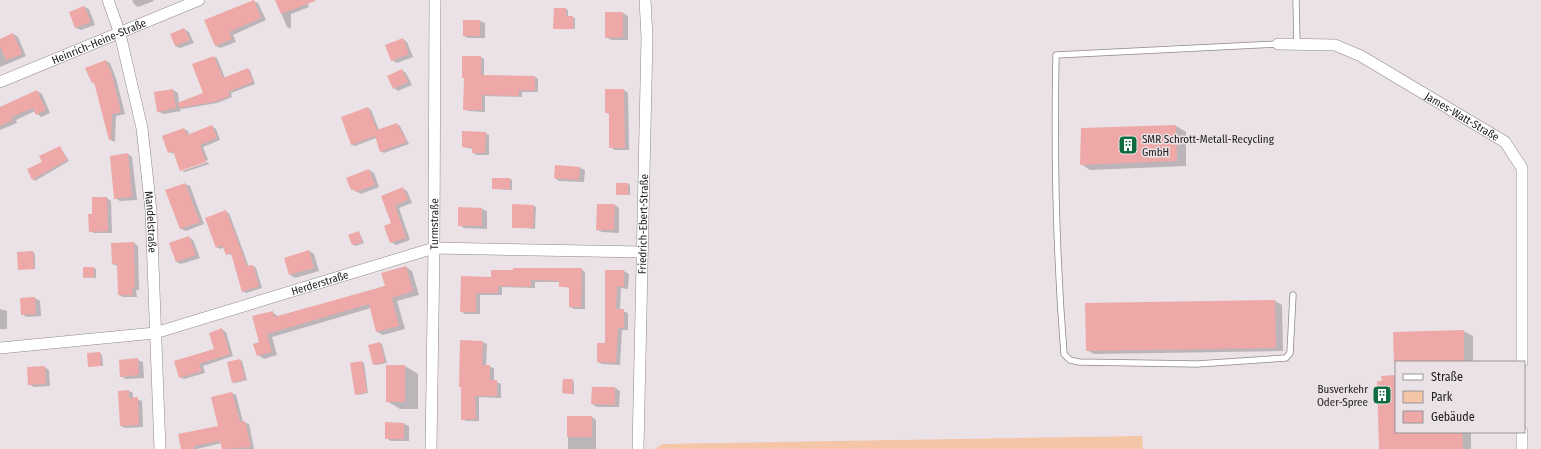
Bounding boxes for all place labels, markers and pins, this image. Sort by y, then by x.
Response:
place label: SMR Schrott-Metall-Recycling GmbH [1142,133,1275,159]
building icon: SMR Schrott-Metall-Recycling GmbH [1117,134,1139,156]
place label: Busverkehr Oder-Spree [1317,383,1368,409]
building icon: Busverkehr Oder-Spree [1371,384,1393,406]

